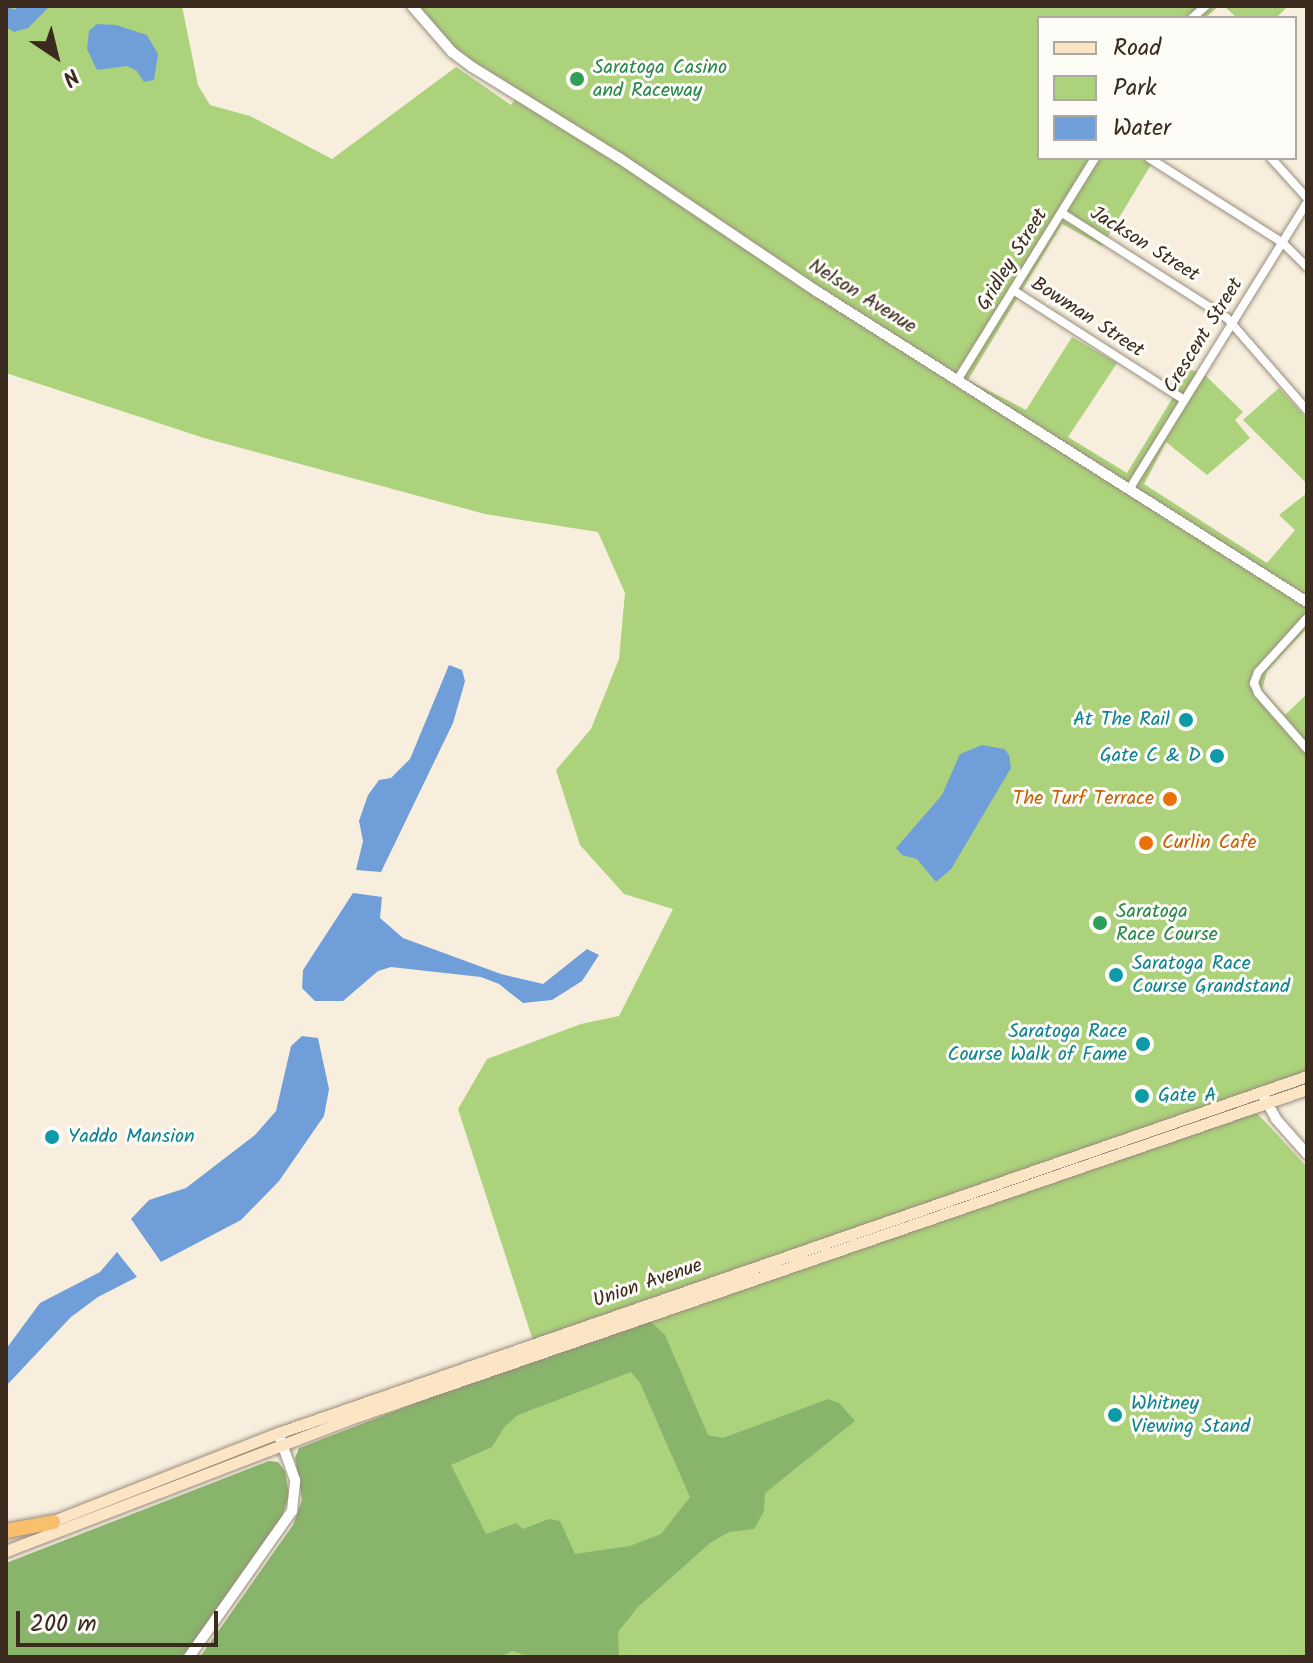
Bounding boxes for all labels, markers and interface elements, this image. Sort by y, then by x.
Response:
north arrow [16,16,96,96]
legend [1037,16,1297,160]
text: Road [1113,29,1161,68]
place label: Saratoga Casino and Raceway [593,56,727,103]
text: N [54,58,86,94]
text: Park [1113,69,1157,108]
marker: Saratoga Casino and Raceway [568,70,586,88]
text: Water [1113,109,1171,148]
street label: Jackson Street [1085,202,1203,288]
street label: Gridley Street [972,205,1054,315]
street label: Nelson Avenue [804,254,920,340]
street label: Bowman Street [1026,273,1148,363]
street label: Crescent Street [1159,274,1249,398]
place label: At The Rail [1073,708,1170,732]
marker: At The Rail [1177,711,1195,729]
place label: Gate C & D [1100,744,1201,768]
marker: Gate C & D [1208,747,1226,765]
place label: The Turf Terrace [1013,787,1154,811]
marker: The Turf Terrace [1161,790,1179,808]
place label: Curlin Cafe [1162,831,1256,855]
marker: Curlin Cafe [1137,834,1155,852]
place label: Saratoga Race Course [1116,900,1218,947]
marker: Saratoga Race Course [1091,914,1109,932]
place label: Saratoga Race Course Grandstand [1132,952,1290,999]
marker: Saratoga Race Course Grandstand [1107,966,1125,984]
place label: Saratoga Race Course Walk of Fame [948,1020,1127,1067]
marker: Saratoga Race Course Walk of Fame [1134,1035,1152,1053]
place label: Gate A [1158,1084,1217,1108]
marker: Gate A [1133,1087,1151,1105]
place label: Yaddo Mansion [68,1125,195,1149]
marker: Yaddo Mansion [43,1128,61,1146]
street label: Union Avenue [590,1254,706,1314]
place label: Whitney Viewing Stand [1131,1392,1250,1439]
marker: Whitney Viewing Stand [1106,1406,1124,1424]
scale bar [20,1595,222,1645]
text: 200 m [30,1605,97,1644]

